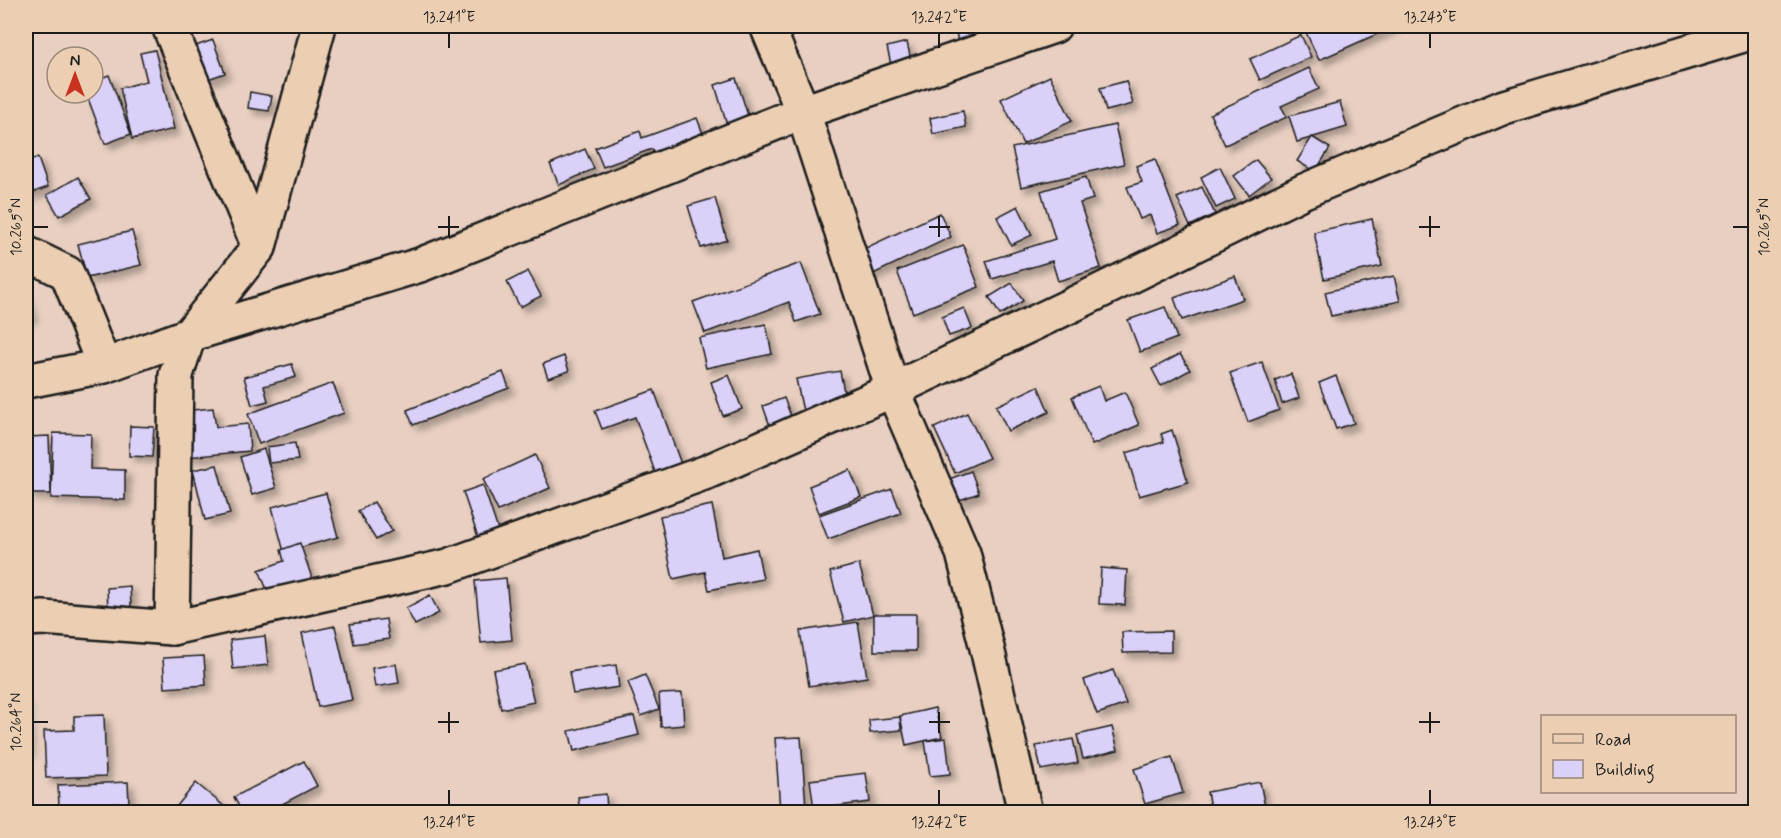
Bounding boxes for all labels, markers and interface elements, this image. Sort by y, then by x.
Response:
text: 13.241°E [423,8,476,28]
text: 13.242°E [911,8,967,28]
text: 13.243°E [1404,8,1457,28]
north arrow [45,45,105,105]
text: N [70,51,80,72]
text: 10.265°N [7,198,27,256]
text: 10.265°N [1755,198,1775,256]
text: 10.264°N [7,693,27,751]
legend [1541,715,1736,793]
text: Road [1595,728,1631,752]
text: Building [1595,758,1655,784]
text: 13.241°E [423,813,476,833]
text: 13.242°E [911,813,967,833]
text: 13.243°E [1404,813,1457,833]

